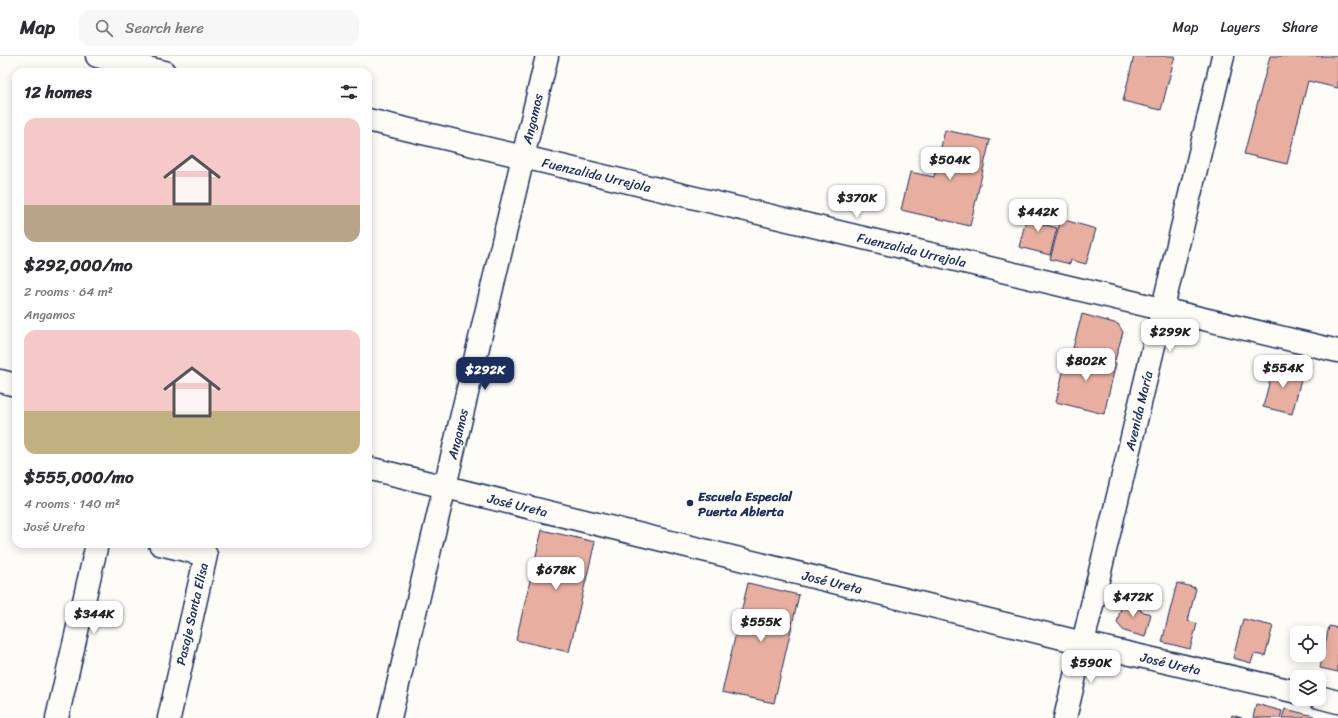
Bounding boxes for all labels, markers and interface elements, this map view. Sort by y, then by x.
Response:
search box [79,10,359,46]
text: Map [20,11,55,44]
text: Search here [125,15,204,41]
text: Map [1173,15,1198,40]
text: Layers [1220,15,1260,40]
text: Share [1282,15,1318,40]
icon: search [93,17,115,39]
text: 12 homes [24,77,92,107]
icon: filters [338,81,360,103]
street label: Angamos [515,90,549,147]
icon: home [156,144,228,216]
pin: $504K [922,147,978,181]
text: $504K [930,148,970,171]
street label: Fuenzalida Urrejola [540,150,654,199]
pin: $370K [829,185,885,219]
text: $370K [837,186,877,209]
pin: $442K [1010,199,1066,233]
text: $442K [1018,200,1058,223]
street label: Fuenzalida Urrejola [855,225,969,274]
text: $292,000/mo [24,250,132,280]
text: 2 rooms · 64 m² [24,280,113,303]
text: Angamos [24,303,75,326]
pin: $299K [1142,319,1198,353]
text: $299K [1150,320,1190,343]
pin: $802K [1058,348,1114,382]
text: $802K [1066,349,1106,372]
pin: $554K [1255,355,1311,389]
icon: home [156,356,228,428]
text: $554K [1263,356,1303,379]
pin: $292K [457,357,513,391]
text: $292K [465,358,505,381]
street label: Avenida María [1118,368,1159,454]
street label: Angamos [440,405,475,462]
text: $555,000/mo [24,462,134,492]
place label: Escuela Especial Puerta Abierta [698,485,793,523]
street label: José Ureta [484,486,550,523]
text: 4 rooms · 140 m² [24,492,120,515]
marker: Escuela Especial Puerta Abierta [685,498,695,508]
text: José Ureta [24,515,85,538]
pin: $678K [528,557,584,591]
text: $678K [536,558,576,581]
street label: Pasaje Santa Elisa [169,560,215,667]
street label: José Ureta [799,563,865,600]
pin: $472K [1105,584,1161,618]
text: $472K [1113,585,1153,608]
pin: $344K [66,601,122,635]
text: $344K [74,602,114,625]
pin: $555K [733,609,789,643]
text: $555K [741,610,781,633]
map controls [1290,626,1326,706]
button: locate [1290,626,1326,662]
street label: José Ureta [1137,645,1203,681]
pin: $590K [1063,650,1119,684]
text: $590K [1071,651,1111,674]
button: layers [1290,670,1326,706]

